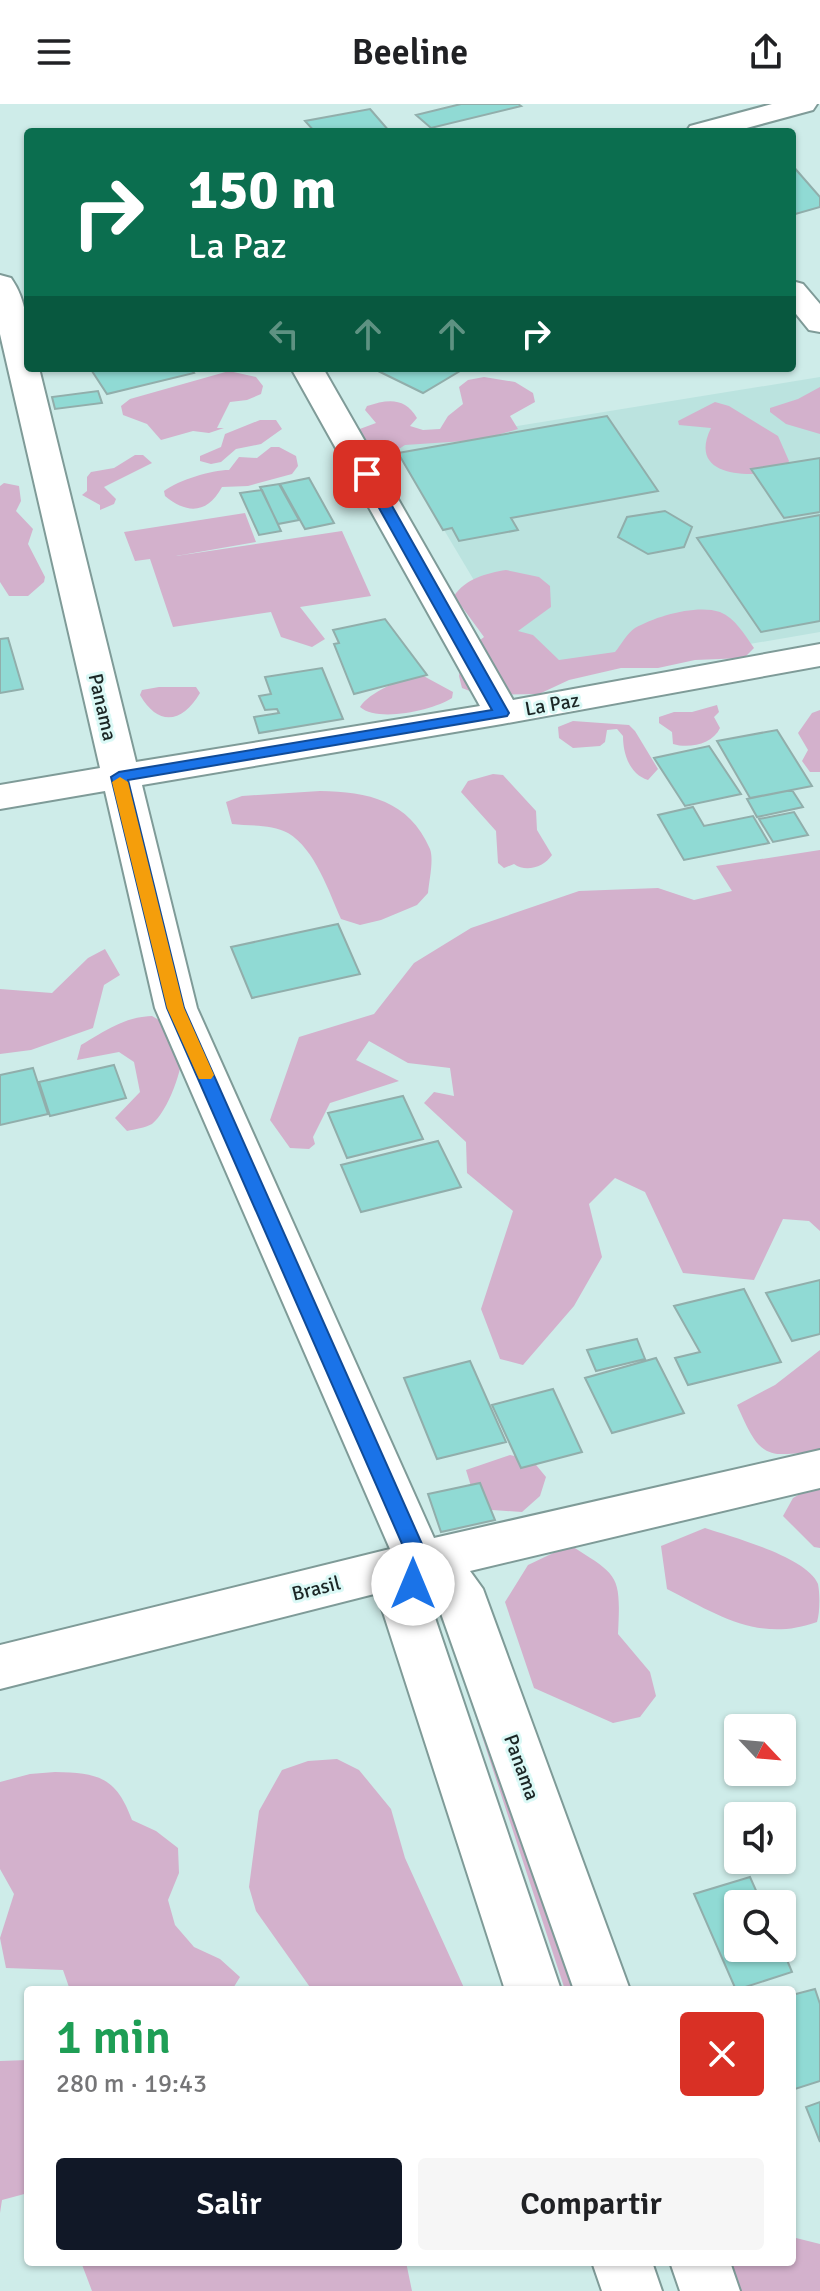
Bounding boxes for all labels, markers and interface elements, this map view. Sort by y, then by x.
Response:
icon: menu [32,30,76,74]
text: Beeline [352,30,468,75]
icon: share [744,30,788,74]
text: 150 m [188,155,336,224]
icon: right [56,160,160,264]
text: La Paz [188,224,287,269]
icon: left [262,312,306,356]
icon: ahead [346,312,390,356]
icon: ahead [430,312,474,356]
icon: right [514,312,558,356]
pin [333,440,401,508]
icon: arrive [345,452,389,496]
street label: Panama [83,671,122,743]
street label: La Paz [523,687,581,722]
position arrow [371,1542,455,1626]
street label: Brasil [289,1570,343,1607]
north arrow [724,1714,796,1786]
map controls [724,1714,796,1962]
street label: Panama [498,1731,545,1803]
button: sound [724,1802,796,1874]
button: search [724,1890,796,1962]
text: 1 min [56,2008,171,2067]
button: close [680,2012,764,2096]
text: 280 m · 19:43 [56,2068,207,2100]
button: Salir [56,2158,402,2250]
button: Compartir [418,2158,764,2250]

